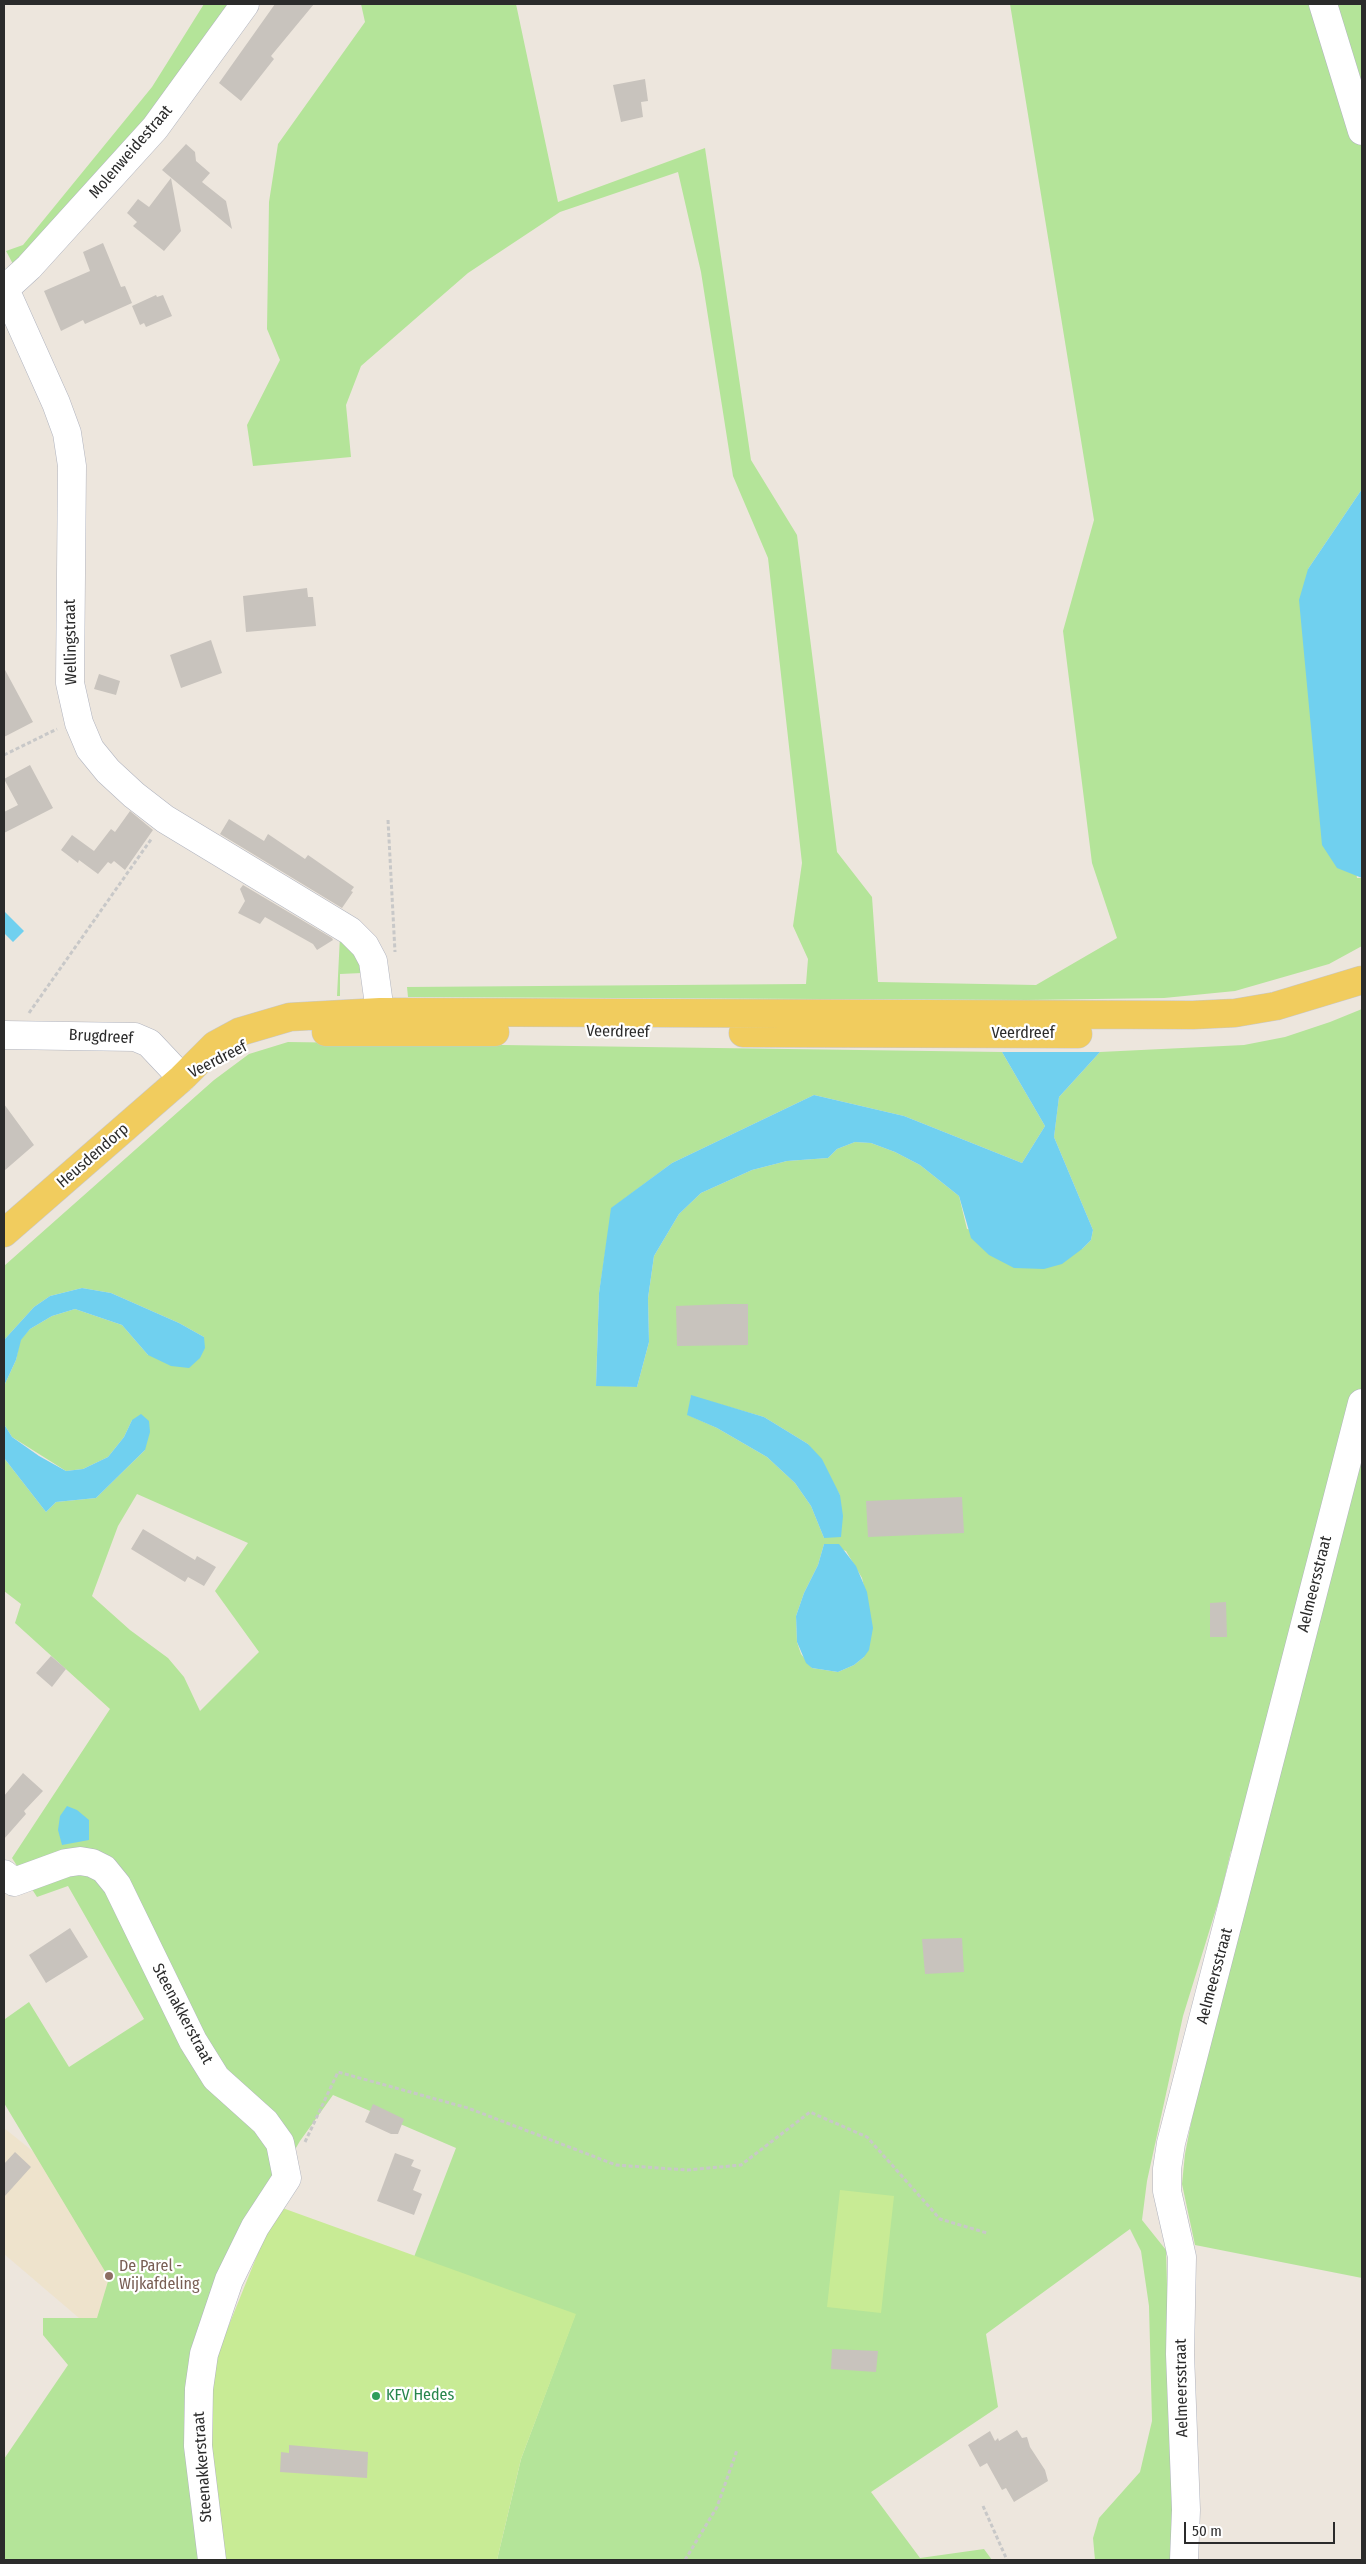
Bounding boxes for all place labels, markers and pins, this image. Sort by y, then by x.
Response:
place label: De Parel - Wijkafdeling [119,2257,200,2295]
marker: De Parel - Wijkafdeling [103,2270,115,2282]
place label: KFV Hedes [386,2386,454,2406]
marker: KFV Hedes [370,2390,382,2402]

